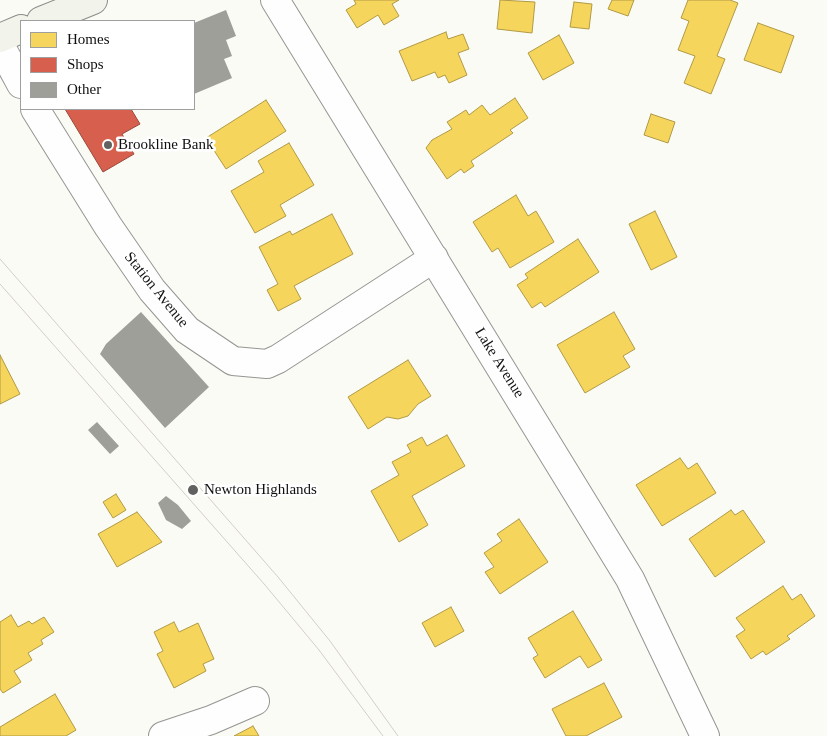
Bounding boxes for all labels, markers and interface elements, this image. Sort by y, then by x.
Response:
legend [20,20,195,110]
text: Homes [67,31,110,47]
text: Shops [67,56,104,72]
text: Other [67,81,101,97]
place label: Brookline Bank [118,136,213,154]
marker: Brookline Bank [102,139,114,151]
street label: Station Avenue [120,249,192,331]
street label: Lake Avenue [470,325,528,401]
place label: Newton Highlands [204,481,317,499]
marker: Newton Highlands [186,483,200,497]

